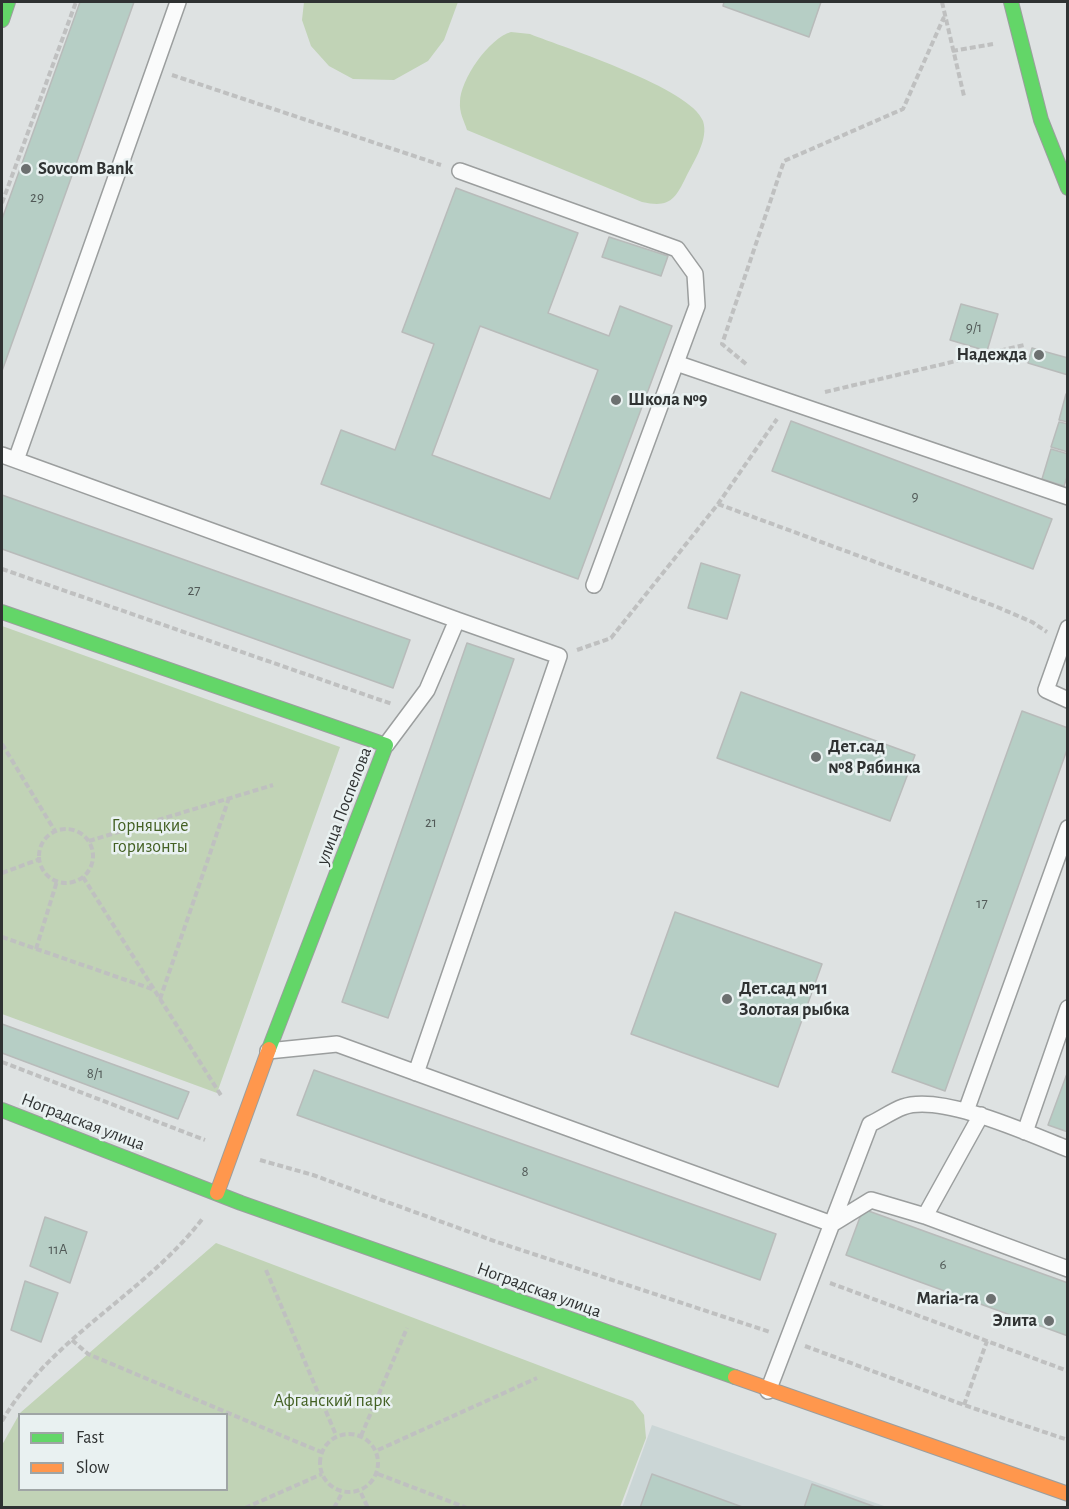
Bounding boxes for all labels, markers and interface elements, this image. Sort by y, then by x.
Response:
place label: Sovcom Bank [38,158,134,180]
marker: Sovcom Bank [19,162,33,176]
house number: 29 [30,188,44,206]
house number: 9/1 [966,318,982,336]
place label: Надежда [957,344,1027,366]
marker: Надежда [1032,348,1046,362]
place label: Школа №9 [628,389,707,411]
marker: Школа №9 [609,393,623,407]
house number: 9 [911,487,919,505]
house number: 27 [187,581,201,599]
place label: Дет.сад №8 Рябинка [828,736,921,778]
street label: улица Поспелова [312,744,376,868]
marker: Дет.сад №8 Рябинка [809,750,823,764]
house number: 21 [425,813,437,831]
park label: Горняцкие горизонты [112,815,188,858]
house number: 17 [976,894,988,912]
place label: Дет.сад №11 Золотая рыбка [739,978,850,1020]
marker: Дет.сад №11 Золотая рыбка [720,992,734,1006]
house number: 8/1 [87,1064,103,1082]
street label: Ноградская улица [18,1088,148,1156]
house number: 8 [521,1162,529,1180]
house number: 11А [48,1240,68,1258]
house number: 6 [939,1255,947,1273]
street label: Ноградская улица [474,1257,604,1323]
place label: Maria-ra [916,1288,979,1310]
marker: Maria-ra [984,1292,998,1306]
place label: Элита [993,1310,1037,1332]
marker: Элита [1042,1314,1056,1328]
park label: Афганский парк [274,1390,390,1412]
legend [18,1413,228,1491]
text: Fast [76,1429,104,1447]
text: Slow [76,1459,109,1477]

